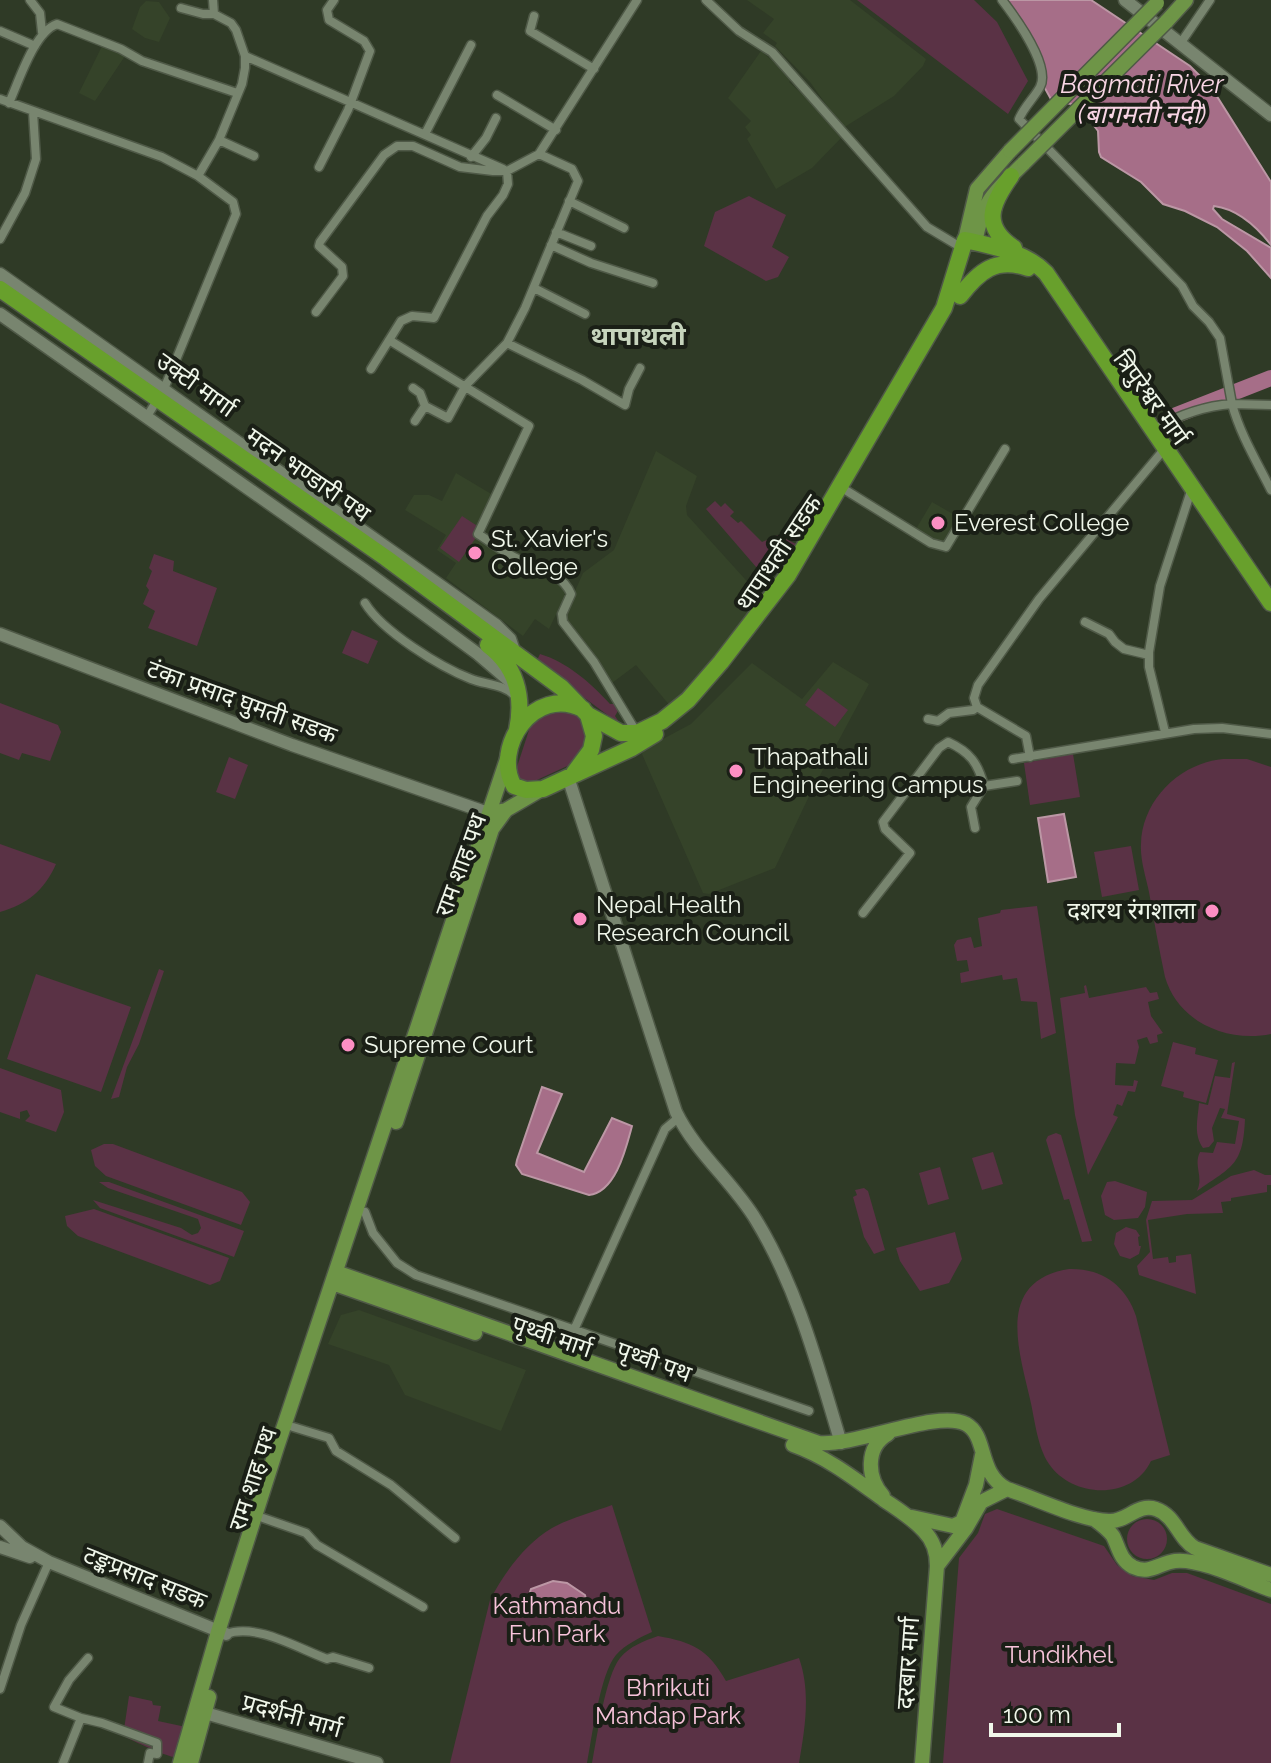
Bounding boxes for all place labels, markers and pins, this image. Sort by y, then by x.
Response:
place label: Everest College [954,508,1129,537]
marker: Everest College [929,514,947,532]
place label: St. Xavier's College [491,524,608,581]
marker: St. Xavier's College [466,544,484,562]
place label: Thapathali Engineering Campus [752,742,984,799]
marker: Thapathali Engineering Campus [727,762,745,780]
place label: Nepal Health Research Council [596,890,790,947]
place label: दशरथ रंगशाला [1067,896,1197,925]
marker: दशरथ रंगशाला [1203,902,1221,920]
marker: Nepal Health Research Council [571,910,589,928]
place label: Supreme Court [364,1030,534,1059]
marker: Supreme Court [339,1036,357,1054]

